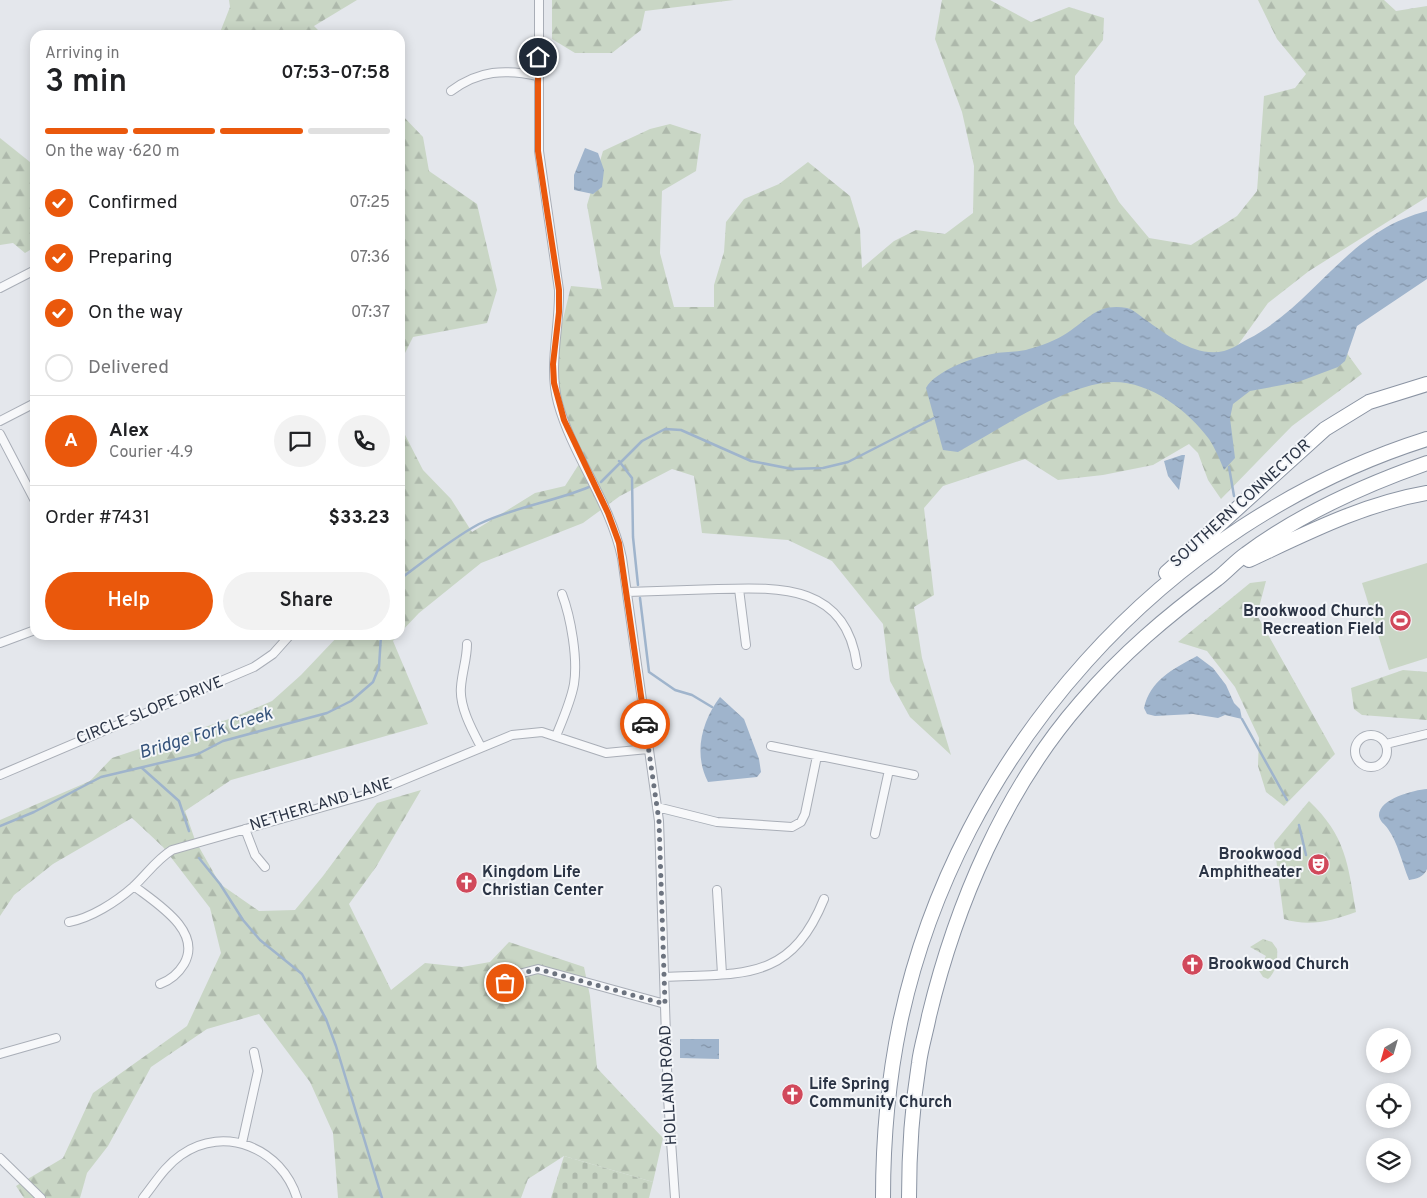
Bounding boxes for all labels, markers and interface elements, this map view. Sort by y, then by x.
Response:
pin [517,36,559,78]
icon: home [524,43,552,71]
text: Arriving in [45,44,120,64]
text: 07:53–07:58 [281,61,390,85]
text: 3 min [45,63,127,103]
text: On the way · 620 m [45,142,179,162]
icon: check [45,189,73,217]
text: Confirmed [88,191,178,215]
text: 07:25 [349,193,390,213]
icon: check [45,244,73,272]
text: Preparing [88,246,172,270]
text: 07:36 [350,248,390,268]
icon: check [45,299,73,327]
text: On the way [88,301,183,325]
text: 07:37 [351,303,390,323]
text: Delivered [88,356,169,380]
button: chat [274,415,326,467]
button: phone [338,415,390,467]
text: Alex [109,419,149,443]
text: A [64,429,78,453]
street label: SOUTHERN CONNECTOR [1167,436,1315,572]
text: Courier · 4.9 [109,443,193,463]
text: Order #7431 [45,506,150,530]
text: $33.23 [329,506,390,530]
button: Help [45,572,213,630]
button: Share [223,572,390,630]
place label: Brookwood Church Recreation Field [1243,602,1384,640]
sports icon: Brookwood Church Recreation Field [1388,609,1412,633]
street label: CIRCLE SLOPE DRIVE [74,672,226,750]
courier [620,699,670,749]
water label: Bridge Fork Creek [136,702,276,765]
icon: car [631,710,659,738]
street label: NETHERLAND LANE [247,774,395,836]
place label: Brookwood Amphitheater [1198,845,1302,883]
theatre icon: Brookwood Amphitheater [1306,852,1330,876]
place label: Kingdom Life Christian Center [482,863,604,901]
church icon: Kingdom Life Christian Center [454,870,478,894]
church icon: Brookwood Church [1180,953,1204,977]
place label: Brookwood Church [1208,955,1349,975]
pin [484,962,526,1004]
icon: bag [491,969,519,997]
street label: HOLLAND ROAD [656,1024,682,1146]
north arrow [1366,1028,1411,1072]
map controls [1366,1028,1411,1183]
place label: Life Spring Community Church [809,1075,952,1113]
church icon: Life Spring Community Church [781,1082,805,1106]
button: locate [1366,1083,1411,1128]
button: layers [1366,1138,1411,1183]

